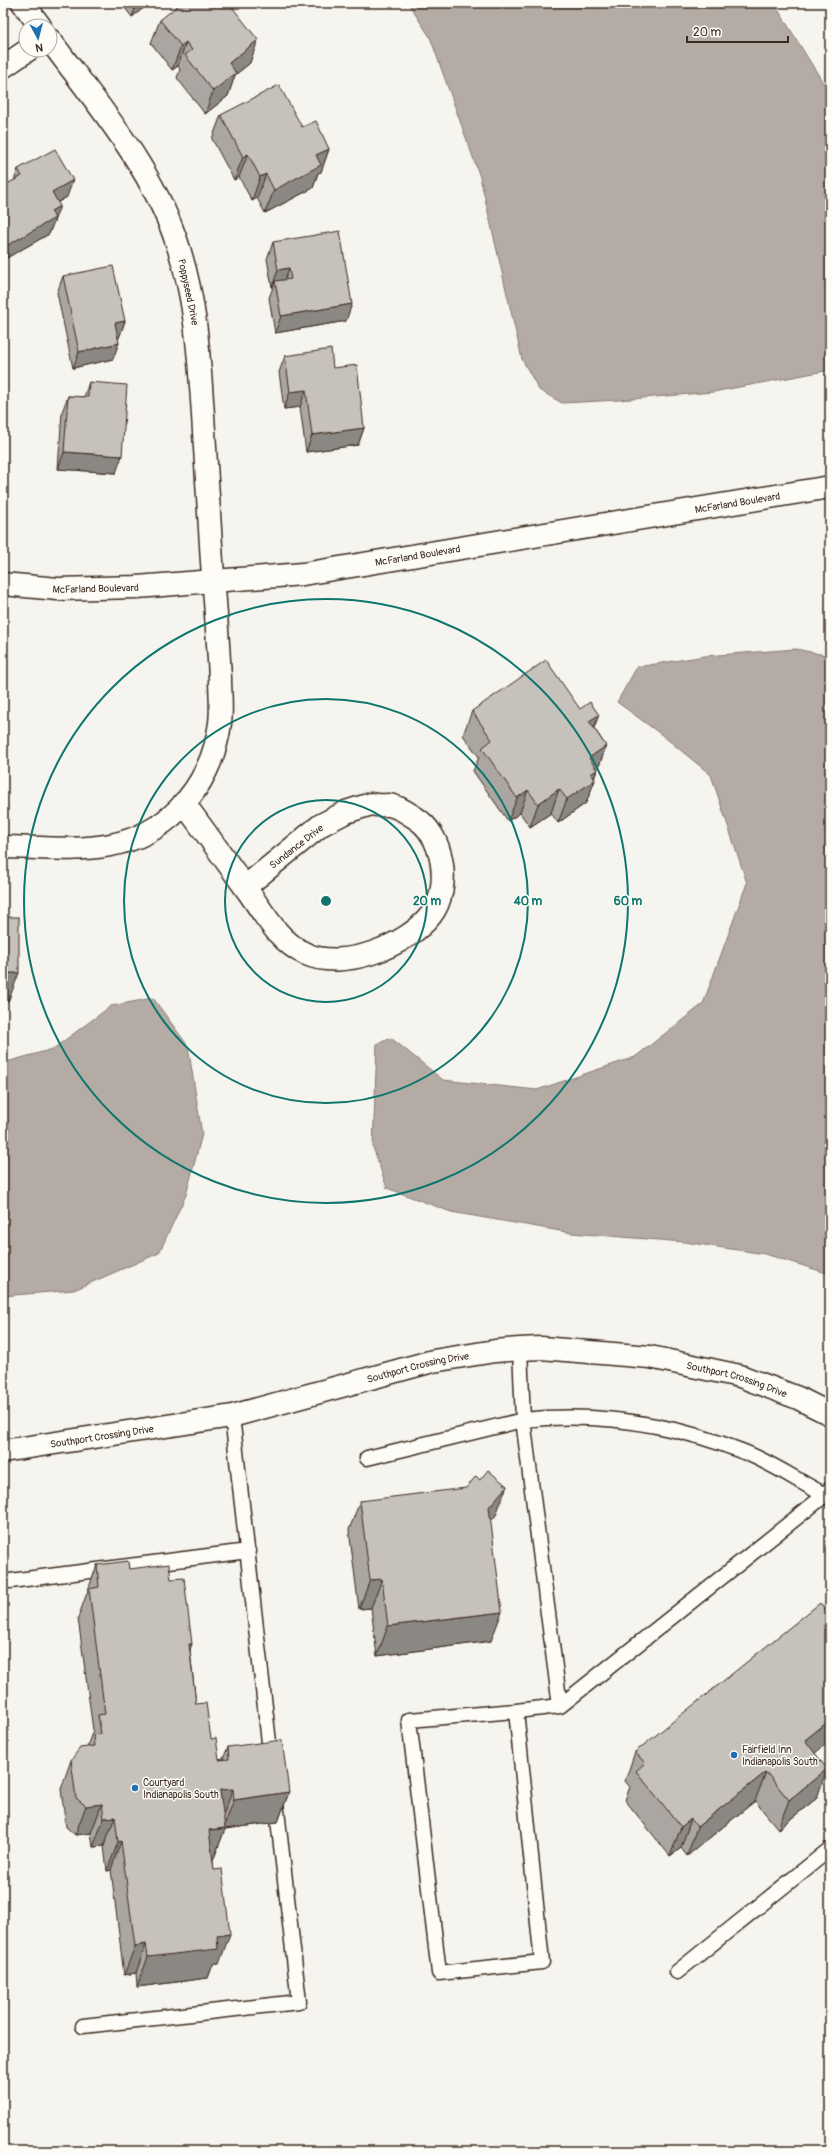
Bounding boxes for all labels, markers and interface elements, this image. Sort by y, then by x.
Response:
north arrow [18,18,58,58]
scale bar [687,18,788,44]
text: 20 m [693,25,722,40]
text: N [34,41,44,54]
street label: Poppyseed Drive [175,258,201,327]
street label: McFarland Boulevard [694,490,781,516]
street label: McFarland Boulevard [374,543,461,569]
street label: McFarland Boulevard [52,582,139,596]
street label: Sundance Drive [267,822,326,872]
centre of rings [319,894,333,908]
text: 20 m [413,894,441,909]
text: 40 m [513,894,543,909]
text: 60 m [614,894,643,909]
street label: Southport Crossing Drive [366,1350,470,1386]
street label: Southport Crossing Drive [685,1360,789,1400]
street label: Southport Crossing Drive [49,1423,155,1451]
place label: Fairfield Inn Indianapolis South [742,1744,818,1768]
marker: Fairfield Inn Indianapolis South [729,1750,739,1760]
place label: Courtyard Indianapolis South [143,1777,219,1801]
marker: Courtyard Indianapolis South [130,1783,140,1793]

